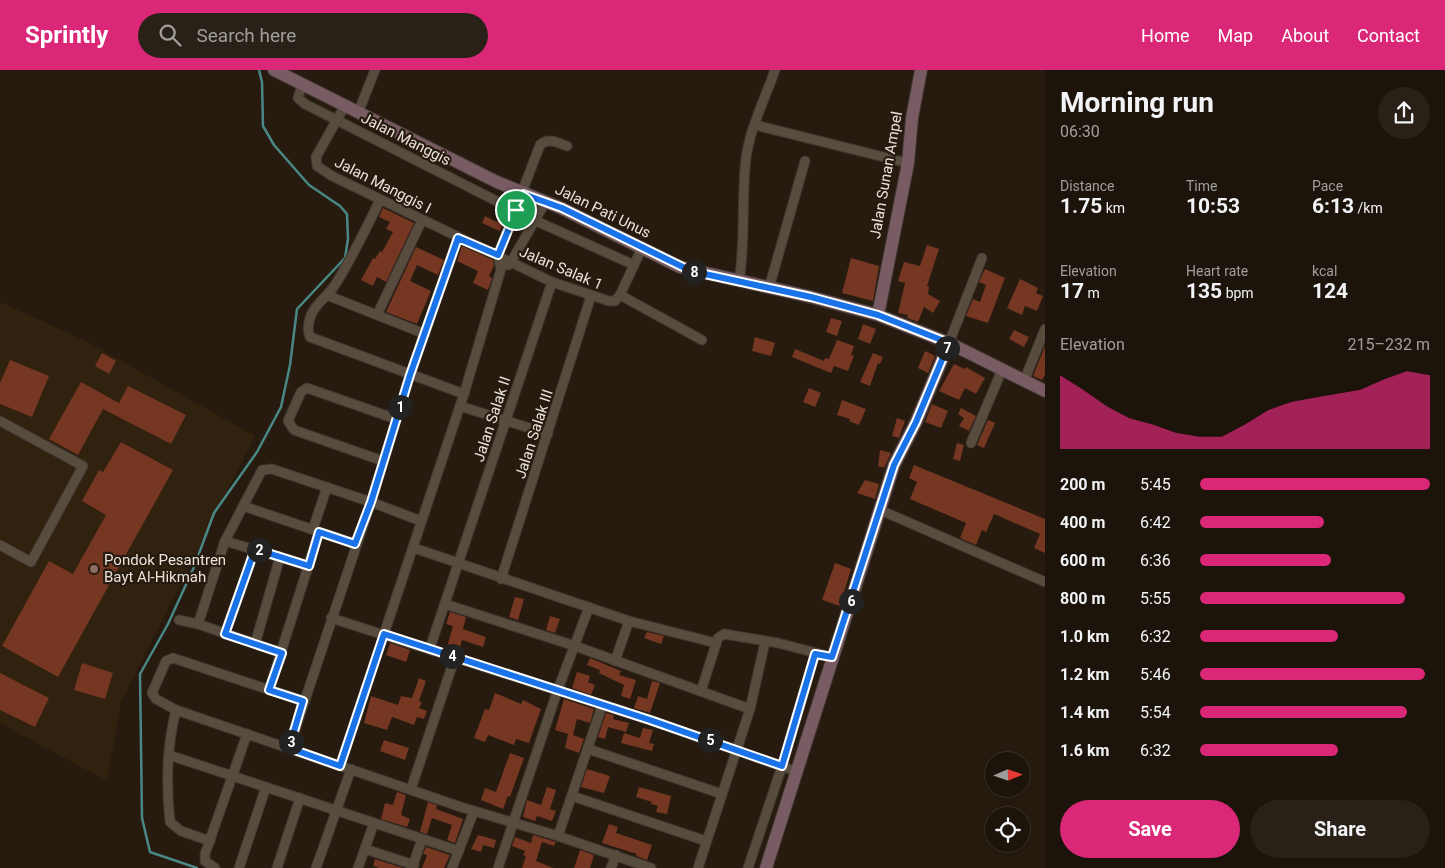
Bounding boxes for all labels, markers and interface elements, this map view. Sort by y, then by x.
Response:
search box [138,13,488,58]
text: Sprintly [25,21,108,49]
icon: search [156,21,184,49]
text: Search here [196,24,296,47]
text: Home [1141,25,1190,46]
text: Map [1218,25,1253,46]
text: About [1281,25,1329,46]
text: Contact [1357,25,1420,46]
text: Morning run [1060,86,1214,119]
button: share [1378,87,1430,139]
street label: Jalan Manggis [358,109,454,169]
street label: Jalan Sunan Ampel [866,110,906,240]
text: 06:30 [1060,122,1100,141]
street label: Jalan Manggis I [332,153,434,217]
text: Distance [1060,178,1115,194]
text: Time [1186,178,1217,194]
text: Pace [1312,178,1343,194]
street label: Jalan Pati Unus [552,180,654,242]
pin [495,189,537,231]
text: 1.75 [1060,194,1102,218]
text: 10:53 [1186,194,1240,218]
text: 6:13 [1312,194,1354,218]
icon: arrive [502,196,530,224]
text: km [1102,200,1125,216]
text: /km [1354,200,1383,216]
street label: Jalan Salak 1 [517,242,605,294]
pin: 8 [682,260,706,284]
text: Elevation [1060,263,1117,279]
text: Heart rate [1186,263,1248,279]
text: kcal [1312,263,1337,279]
text: 8 [690,264,699,280]
text: 17 [1060,279,1084,303]
text: 135 [1186,279,1222,303]
text: 124 [1312,279,1348,303]
text: m [1084,285,1100,301]
text: bpm [1222,285,1254,301]
text: Elevation [1060,335,1125,354]
text: 215–232 m [1348,335,1430,354]
pin: 7 [934,336,960,360]
text: 7 [943,340,952,356]
street label: Jalan Salak II [470,374,514,464]
street label: Jalan Salak III [511,387,557,481]
pin: 1 [388,394,412,420]
text: 1 [396,399,405,415]
text: 200 m [1060,475,1105,494]
text: 5:45 [1140,475,1171,494]
text: 400 m [1060,513,1105,532]
text: 6:42 [1140,513,1171,532]
pin: 2 [246,538,272,562]
text: 2 [255,542,264,558]
place label: Pondok Pesantren Bayt Al-Hikmah [104,551,226,586]
text: 600 m [1060,551,1105,570]
text: 6:36 [1140,551,1171,570]
marker: Pondok Pesantren Bayt Al-Hikmah [88,563,100,575]
pin: 6 [838,588,864,614]
text: 800 m [1060,589,1105,608]
text: 5:55 [1140,589,1171,608]
text: 6 [847,593,856,609]
text: 1.0 km [1060,627,1109,646]
text: 6:32 [1140,627,1171,646]
pin: 4 [440,644,464,668]
text: 4 [448,648,457,664]
text: 1.2 km [1060,665,1109,684]
text: 5:46 [1140,665,1171,684]
text: 1.4 km [1060,703,1109,722]
text: 5:54 [1140,703,1171,722]
pin: 5 [698,728,722,752]
pin: 3 [278,730,304,754]
text: 5 [706,732,715,748]
text: 3 [287,734,296,750]
text: 1.6 km [1060,741,1109,760]
text: 6:32 [1140,741,1171,760]
north arrow [985,752,1030,798]
map controls [985,752,1030,852]
button: Save [1060,800,1240,858]
button: Share [1250,800,1430,858]
button: locate [985,807,1030,852]

